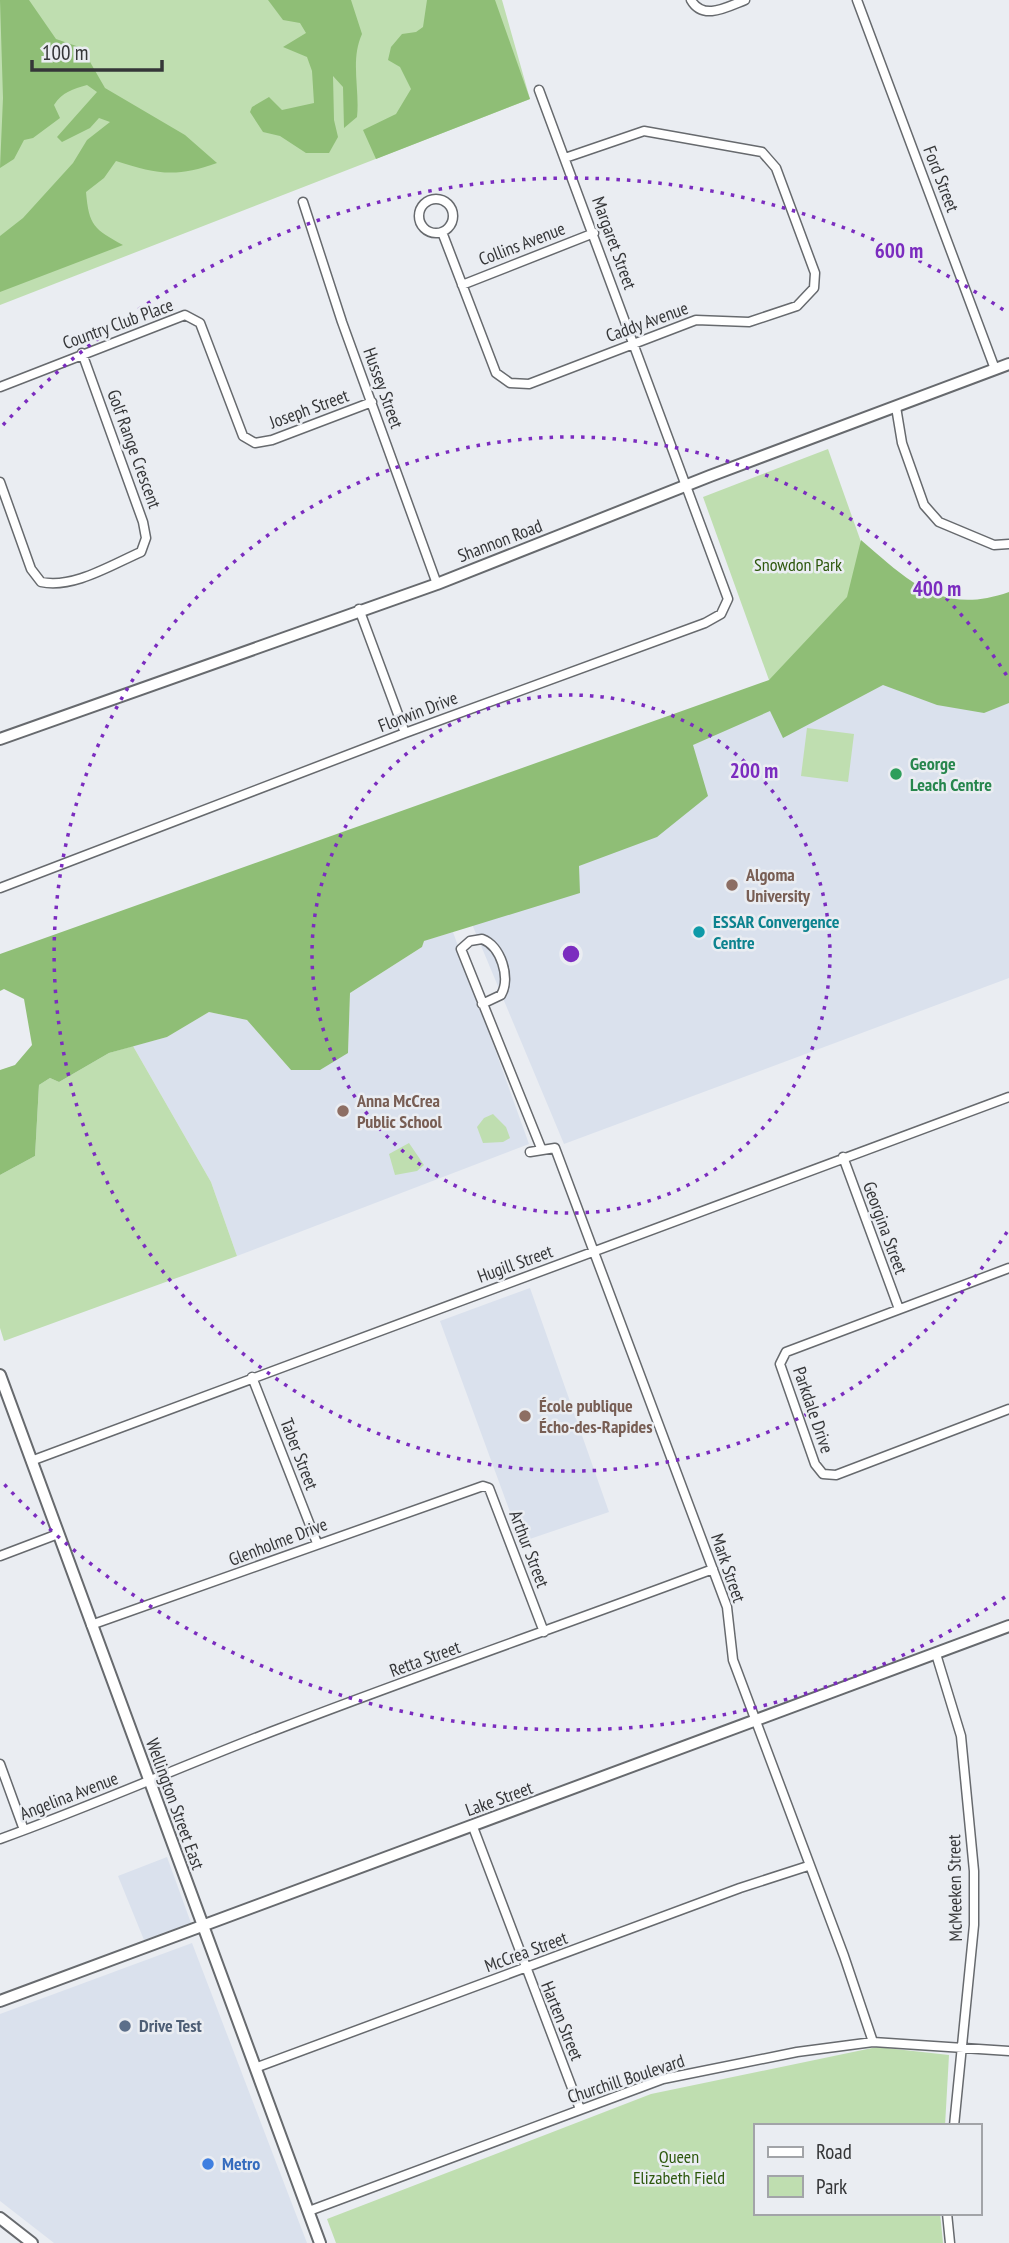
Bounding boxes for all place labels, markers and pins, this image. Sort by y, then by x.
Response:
place label: George Leach Centre [910,752,992,796]
marker: George Leach Centre [888,766,904,782]
place label: Algoma University [745,863,811,907]
marker: Algoma University [724,877,740,893]
place label: ESSAR Convergence Centre [713,910,840,954]
marker: ESSAR Convergence Centre [691,924,707,940]
centre of rings [559,942,583,966]
place label: Anna McCrea Public School [356,1089,443,1133]
marker: Anna McCrea Public School [335,1103,351,1119]
place label: École publique Écho-des-Rapides [539,1394,652,1438]
marker: École publique Écho-des-Rapides [517,1408,533,1424]
place label: Drive Test [139,2014,203,2037]
marker: Drive Test [117,2018,133,2034]
place label: Metro [222,2152,260,2175]
marker: Metro [200,2156,216,2172]

